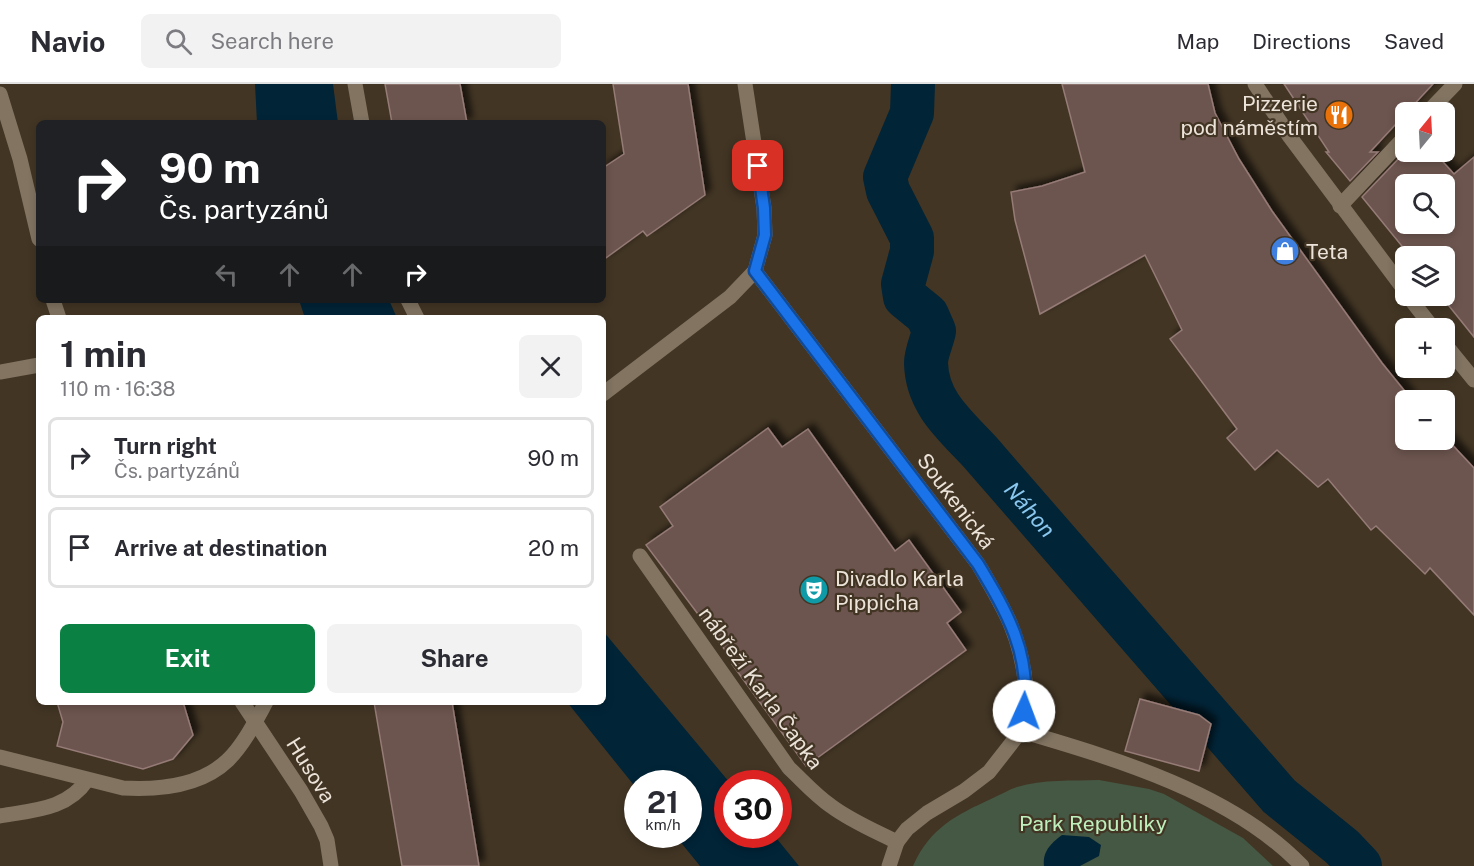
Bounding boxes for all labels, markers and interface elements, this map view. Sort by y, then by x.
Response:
search box [141,14,561,68]
text: Navio [30,25,105,58]
icon: search [162,25,195,58]
text: Search here [210,28,334,54]
text: Map [1177,29,1219,54]
text: Directions [1252,29,1351,54]
text: Saved [1384,29,1444,54]
place label: Pizzerie pod náměstím [1180,91,1318,140]
restaurant icon: Pizzerie pod náměstím [1323,99,1355,131]
north arrow [1395,102,1455,162]
map controls [1395,102,1455,450]
pin [732,140,783,191]
text: 90 m [159,143,261,192]
icon: right [60,144,138,222]
icon: arrive [741,149,774,182]
button: search [1395,174,1455,234]
text: Čs. partyzánů [159,193,329,225]
shop icon: Teta [1269,235,1301,267]
place label: Teta [1306,239,1348,264]
button: layers [1395,246,1455,306]
icon: left [210,258,243,291]
icon: ahead [273,258,306,291]
icon: ahead [336,258,369,291]
icon: right [399,258,432,291]
button: + [1395,318,1455,378]
text: 1 min [60,333,147,375]
button: close [519,335,582,398]
text: 110 m · 16:38 [60,377,175,401]
button: − [1395,390,1455,450]
text: Turn right [114,433,217,459]
icon: right [63,441,96,474]
text: 90 m [528,445,579,471]
street label: Soukenická [912,448,1000,554]
text: Čs. partyzánů [114,459,240,483]
water label: Náhon [999,477,1061,542]
icon: arrive [63,531,96,564]
text: Arrive at destination [114,535,327,561]
text: 20 m [528,535,579,561]
place label: Divadlo Karla Pippicha [835,566,964,615]
theatre icon: Divadlo Karla Pippicha [798,574,830,606]
street label: nábřeží Karla Čapka [694,602,828,774]
button: Exit [60,624,315,693]
button: Share [327,624,582,693]
position arrow [992,679,1056,743]
street label: Husova [281,733,341,807]
speed limit sign: 30 [714,770,792,848]
text: 21 [647,784,679,820]
park label: Park Republiky [1019,811,1167,836]
text: km/h [645,816,681,833]

